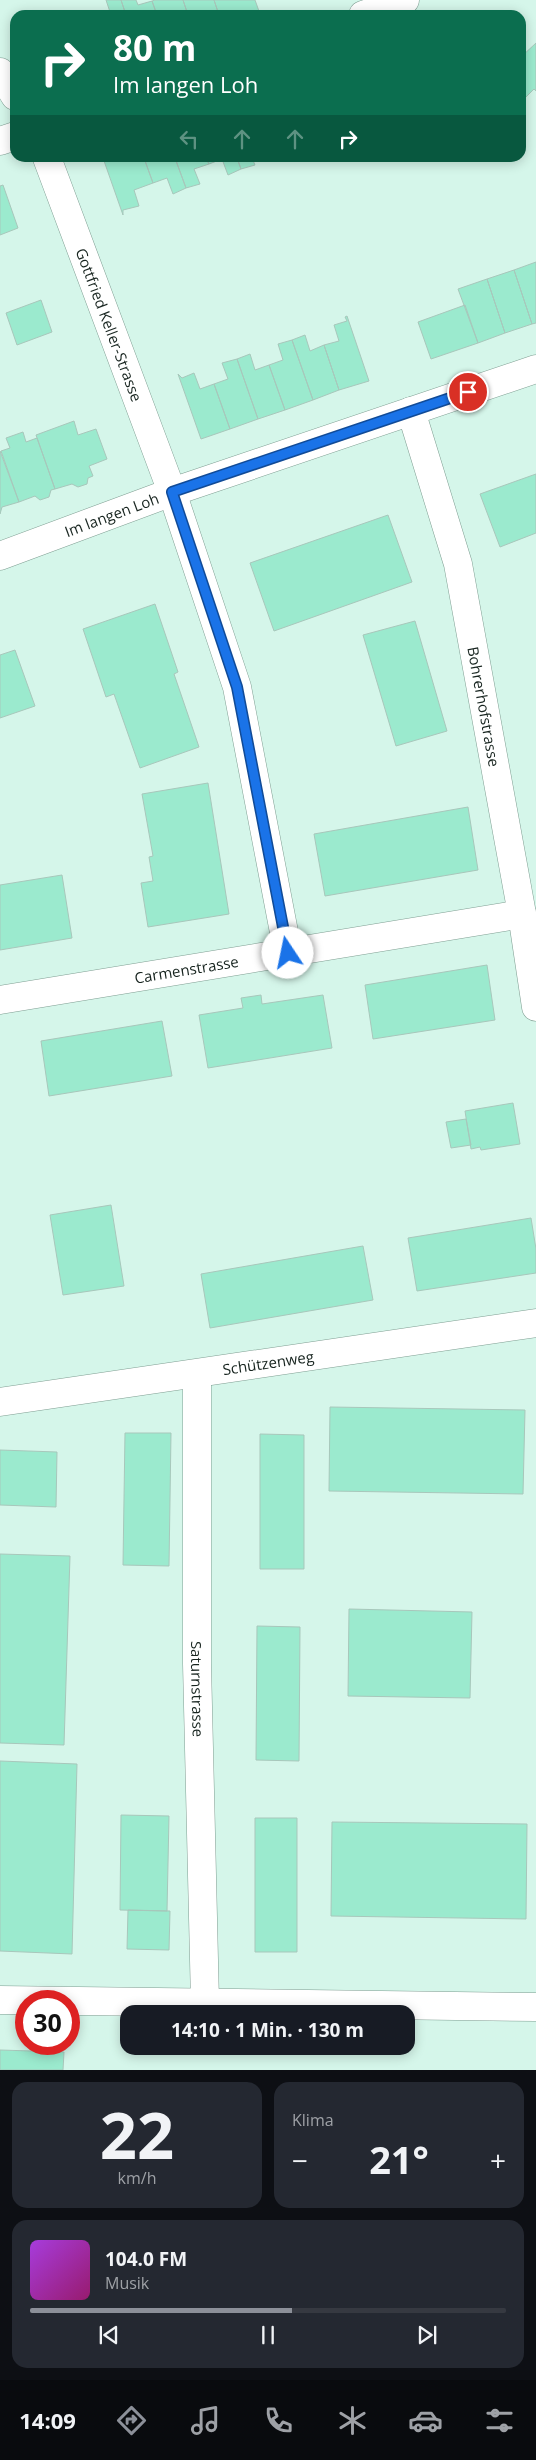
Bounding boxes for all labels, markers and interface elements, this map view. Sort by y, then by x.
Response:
text: 80 m [113,24,196,71]
icon: right [30,30,95,95]
text: Im langen Loh [113,69,258,99]
icon: left [175,125,203,153]
icon: ahead [228,125,256,153]
icon: ahead [281,125,309,153]
icon: right [334,125,362,153]
street label: Gottfried Keller-Strasse [72,245,147,404]
pin [447,371,489,413]
icon: arrive [454,378,482,406]
street label: Im langen Loh [62,488,161,541]
street label: Bohrerhofstrasse [463,645,505,768]
position arrow [261,926,313,978]
street label: Carmenstrasse [133,951,240,988]
street label: Schützenweg [221,1346,315,1379]
street label: Saturnstrasse [187,1641,209,1737]
speed limit sign: 30 [15,1990,80,2055]
text: 14:10 · 1 Min. · 130 m [171,2017,364,2043]
text: 22 [100,2090,174,2178]
text: Klima [292,2109,334,2131]
text: 21° [369,2133,429,2185]
text: − [292,2141,308,2179]
text: + [490,2141,506,2179]
text: km/h [118,2167,156,2189]
text: 104.0 FM [105,2246,187,2272]
text: Musik [105,2272,149,2294]
icon: previous [95,2321,123,2349]
icon: pause [254,2321,282,2349]
icon: next [413,2321,441,2349]
icon: directions [114,2403,149,2438]
icon: music [188,2403,223,2438]
icon: phone [261,2403,296,2438]
icon: climate [335,2403,370,2438]
icon: car [408,2403,443,2438]
icon: filters [482,2403,517,2438]
text: 14:09 [19,2405,76,2435]

